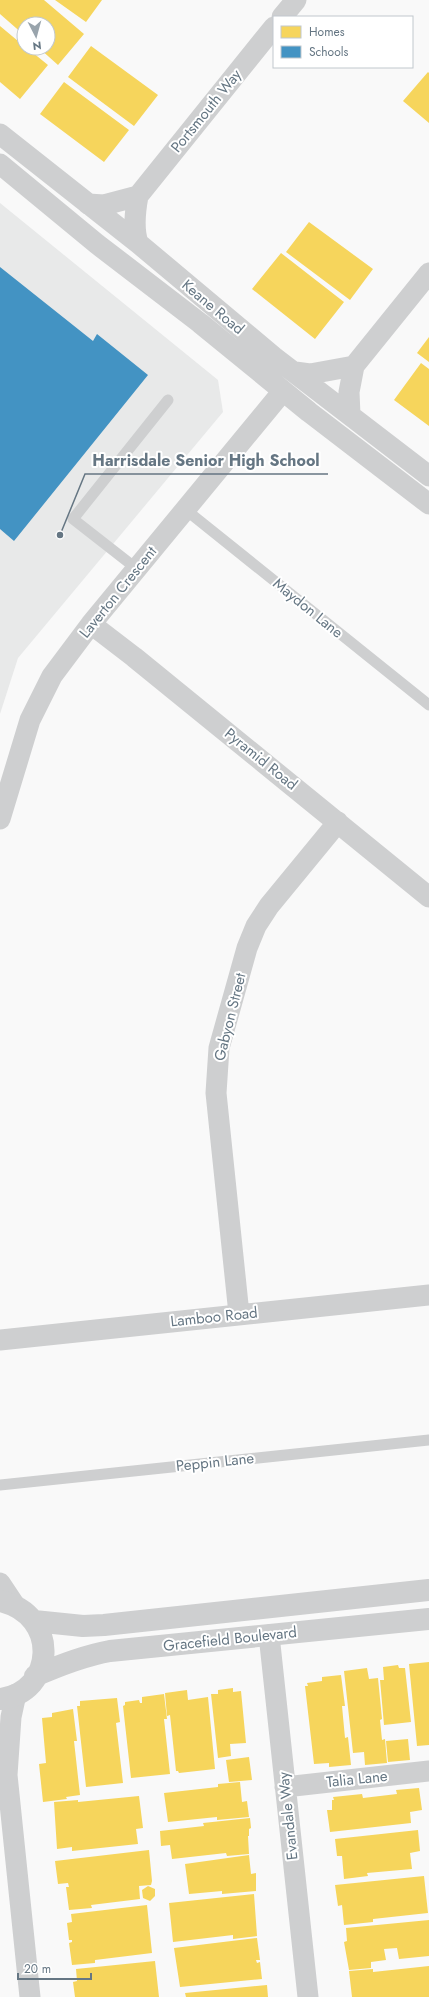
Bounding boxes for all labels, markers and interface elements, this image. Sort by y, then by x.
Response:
north arrow [16,16,56,56]
legend [273,16,413,68]
text: Homes [309,23,345,41]
text: N [32,38,42,54]
text: Schools [309,43,348,61]
street label: Portsmouth Way [165,64,247,157]
street label: Keane Road [177,274,249,340]
callout: Harrisdale Senior High School [85,446,328,474]
text: Harrisdale Senior High School [92,449,320,472]
street label: Laverton Crescent [74,541,162,643]
street label: Maydon Lane [268,573,348,643]
street label: Pyramid Road [220,723,302,795]
street label: Gabyon Street [208,970,252,1063]
street label: Lamboo Road [169,1301,259,1333]
street label: Peppin Lane [175,1447,255,1477]
street label: Gracefield Boulevard [162,1621,298,1657]
street label: Talia Lane [325,1765,389,1793]
street label: Evandale Way [272,1770,304,1861]
scale bar [18,1955,91,1981]
text: 20 m [24,1960,51,1978]

